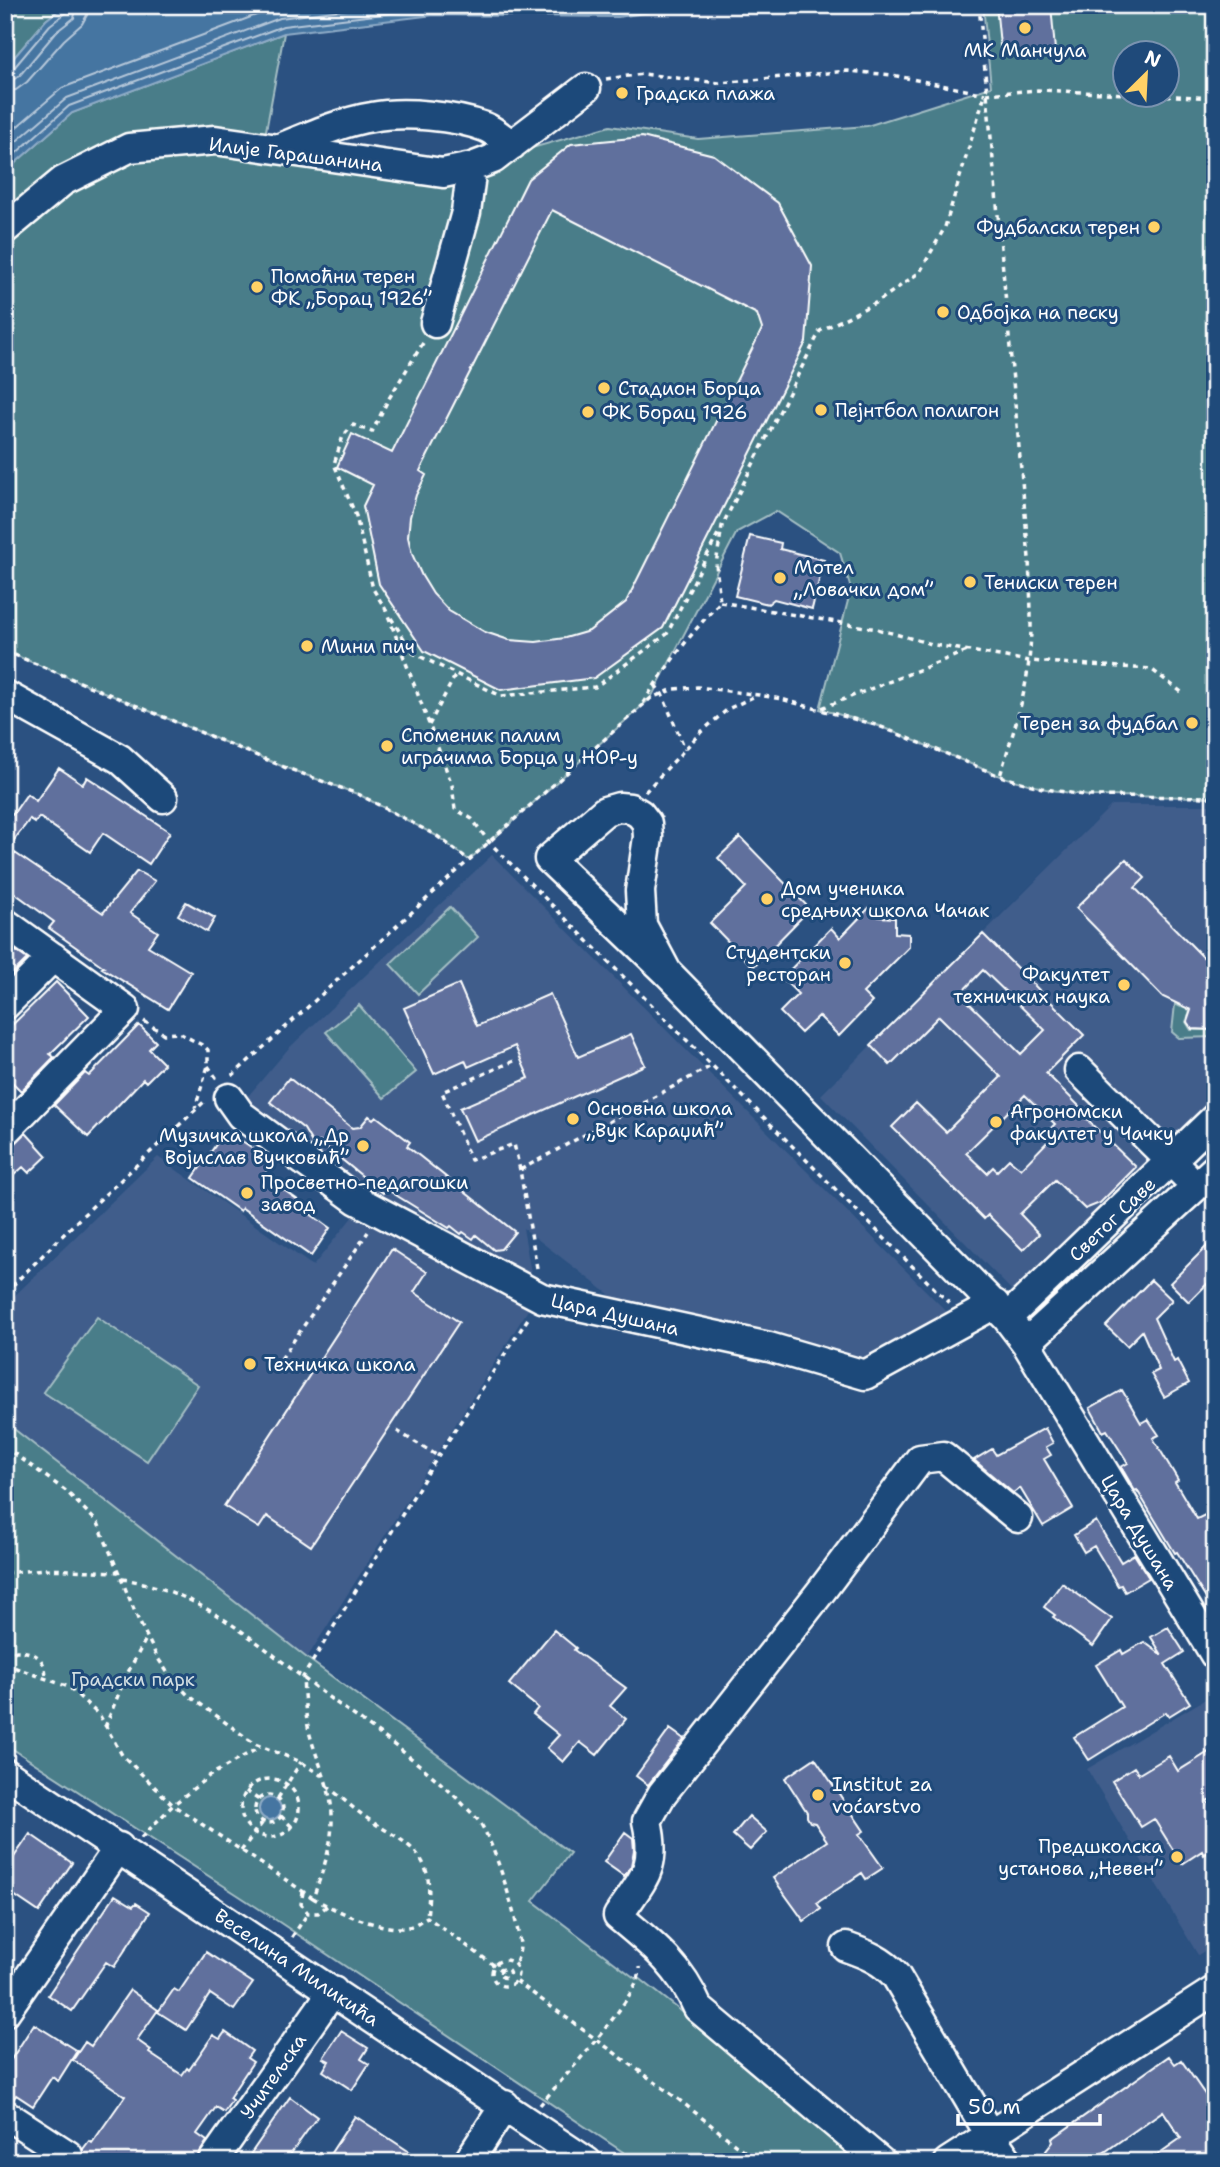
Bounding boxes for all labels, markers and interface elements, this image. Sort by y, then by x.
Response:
marker: МК Манчула [1017,20,1033,36]
place label: МК Манчула [964,38,1086,63]
north arrow [1112,38,1182,108]
text: N [1141,44,1165,73]
place label: Градска плажа [636,81,775,106]
marker: Градска плажа [614,85,630,101]
street label: Илије Гарашанина [208,131,384,178]
place label: Фудбалски терен [976,215,1140,240]
marker: Фудбалски терен [1146,219,1162,235]
place label: Помоћни терен ФК „Борац 1926” [271,264,433,311]
marker: Помоћни терен ФК „Борац 1926” [249,279,265,295]
place label: Одбојка на песку [957,300,1119,325]
marker: Одбојка на песку [935,304,951,320]
place label: Стадион Борца [618,376,761,401]
marker: Стадион Борца [596,380,612,396]
place label: Пејнтбол полигон [835,398,999,423]
place label: ФК Борац 1926 [602,400,748,425]
marker: Пејнтбол полигон [813,402,829,418]
marker: ФК Борац 1926 [580,404,596,420]
place label: Мотел „Ловачки дом” [793,555,934,602]
marker: Мотел „Ловачки дом” [772,570,788,586]
place label: Тениски терен [984,570,1118,595]
marker: Тениски терен [962,574,978,590]
place label: Мини пич [321,634,415,659]
marker: Мини пич [299,638,315,654]
place label: Терен за фудбал [1020,711,1178,736]
marker: Терен за фудбал [1184,715,1200,731]
place label: Споменик палим играчима Борца у НОР-у [401,723,638,770]
marker: Споменик палим играчима Борца у НОР-у [379,738,395,754]
place label: Дом ученика средњих школа Чачак [781,876,989,923]
marker: Дом ученика средњих школа Чачак [759,891,775,907]
place label: Студентски ресторан [726,940,831,987]
marker: Студентски ресторан [837,955,853,971]
place label: Факултет техничких наука [953,962,1110,1009]
marker: Факултет техничких наука [1116,977,1132,993]
place label: Основна школа „Вук Караџић” [586,1096,733,1143]
place label: Агрономски факултет у Чачку [1010,1099,1174,1146]
marker: Основна школа „Вук Караџић” [565,1111,581,1127]
marker: Агрономски факултет у Чачку [988,1114,1004,1130]
place label: Музичка школа „Др Војислав Вучковић” [159,1123,350,1170]
marker: Музичка школа „Др Војислав Вучковић” [355,1138,371,1154]
place label: Просветно-педагошки завод [261,1170,468,1217]
street label: Светог Саве [1064,1172,1161,1267]
marker: Просветно-педагошки завод [239,1185,255,1201]
street label: Цара Душана [548,1288,682,1341]
place label: Техничка школа [264,1352,416,1377]
marker: Техничка школа [242,1356,258,1372]
street label: Цара Душана [1095,1470,1184,1595]
park label: Градски парк [71,1667,195,1692]
place label: Institut za voćarstvo [832,1772,932,1819]
marker: Institut za voćarstvo [810,1787,826,1803]
place label: Предшколска установа „Невен” [998,1834,1164,1881]
marker: Предшколска установа „Невен” [1169,1849,1185,1865]
street label: Веселина Миликића [210,1903,384,2032]
street label: Учитељска [235,2028,312,2124]
scale bar [958,2083,1099,2127]
text: 50 m [968,2093,1021,2121]

